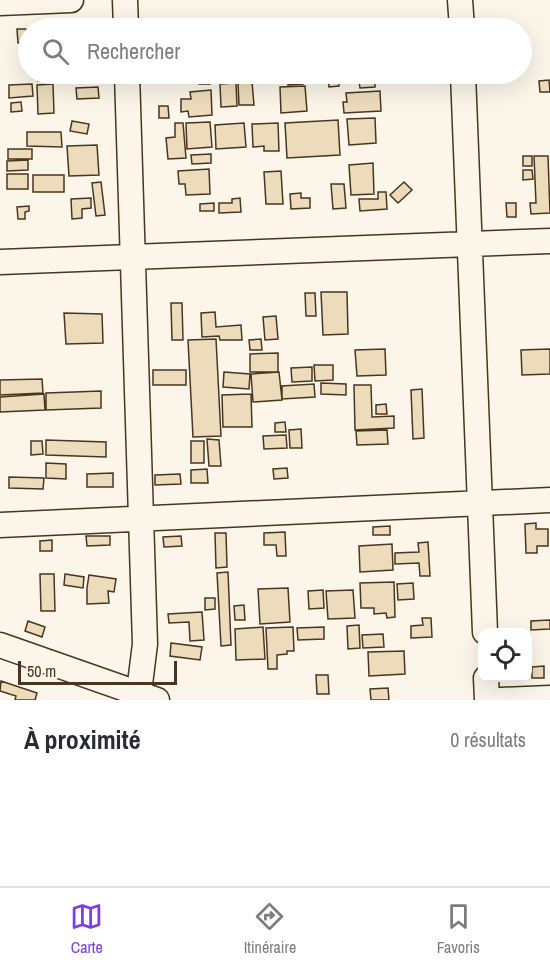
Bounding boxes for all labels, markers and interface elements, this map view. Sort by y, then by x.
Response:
search box [18,18,532,84]
icon: search [39,35,72,68]
text: Rechercher [87,36,180,66]
map controls [478,628,532,682]
button: locate [478,628,532,682]
scale bar [18,658,177,686]
text: 50 m [27,660,56,682]
text: À proximité [24,722,141,757]
text: 0 résultats [450,726,526,753]
tab: Carte [70,900,103,958]
tab: Itinéraire [244,900,296,958]
tab: Favoris [437,900,480,958]

